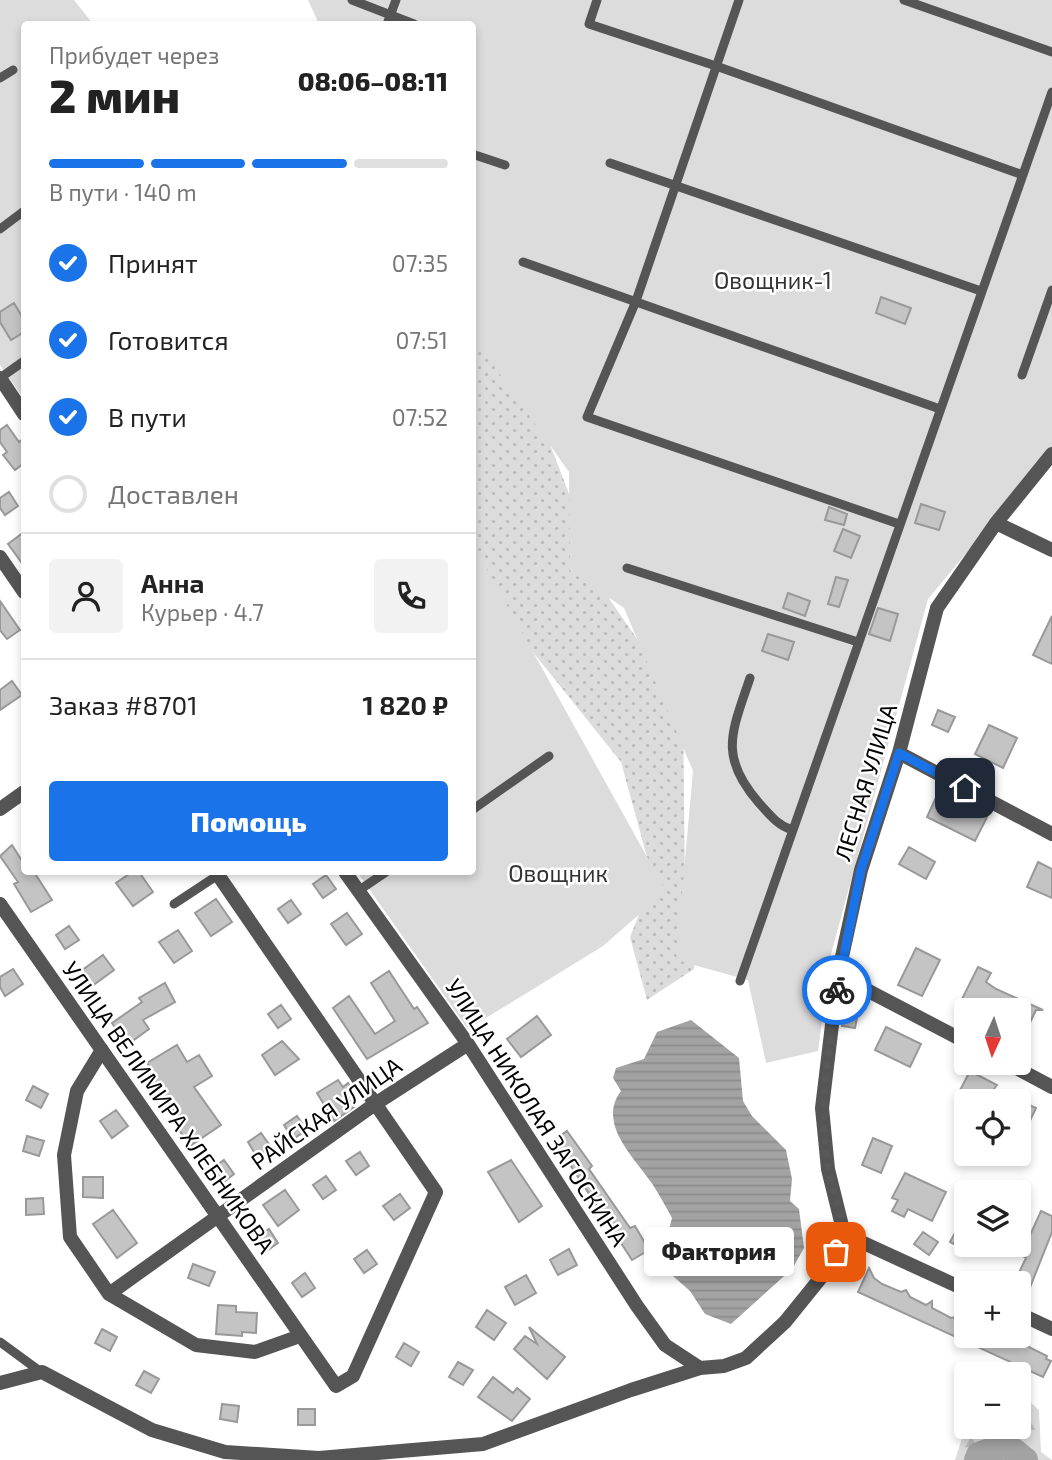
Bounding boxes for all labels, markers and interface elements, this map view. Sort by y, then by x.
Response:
text: Прибудет через [49,41,219,69]
text: 08:06–08:11 [298,65,448,96]
text: 2 мин [49,67,180,122]
text: В пути · 140 m [49,178,197,206]
icon: check [49,244,87,282]
text: Принят [108,247,198,278]
text: 07:35 [392,249,448,277]
park label: Овощник-1 [714,266,832,294]
icon: check [49,321,87,359]
text: Готовится [108,324,229,355]
text: 07:51 [395,326,448,354]
icon: check [49,398,87,436]
text: В пути [108,401,187,432]
text: 07:52 [392,403,448,431]
text: Доставлен [108,478,239,509]
button: person [49,559,123,633]
button: phone [374,559,448,633]
text: Анна [141,567,204,598]
text: Курьер · 4.7 [141,598,264,626]
text: Заказ #8701 [49,689,198,720]
text: 1 820 ₽ [362,689,448,720]
street label: ЛЕСНАЯ УЛИЦА [828,699,902,864]
pin [935,758,995,818]
icon: home [946,769,984,807]
button: Помощь [49,781,448,861]
park label: Овощник [508,859,608,887]
courier [802,955,872,1025]
street label: УЛИЦА ВЕЛИМИРА ХЛЕБНИКОВА [57,956,281,1259]
icon: bike [818,971,856,1009]
street label: УЛИЦА НИКОЛАЯ ЗАГОСКИНА [440,973,634,1251]
north arrow [954,998,1031,1074]
map controls [954,998,1031,1439]
street label: РАЙСКАЯ УЛИЦА [245,1050,407,1175]
button: locate [954,1089,1031,1166]
button: layers [954,1180,1031,1257]
pin [806,1222,866,1282]
callout: Фактория [644,1228,794,1276]
icon: bag [817,1233,855,1271]
text: Фактория [662,1237,776,1265]
button: + [954,1271,1031,1348]
button: − [954,1362,1031,1439]

